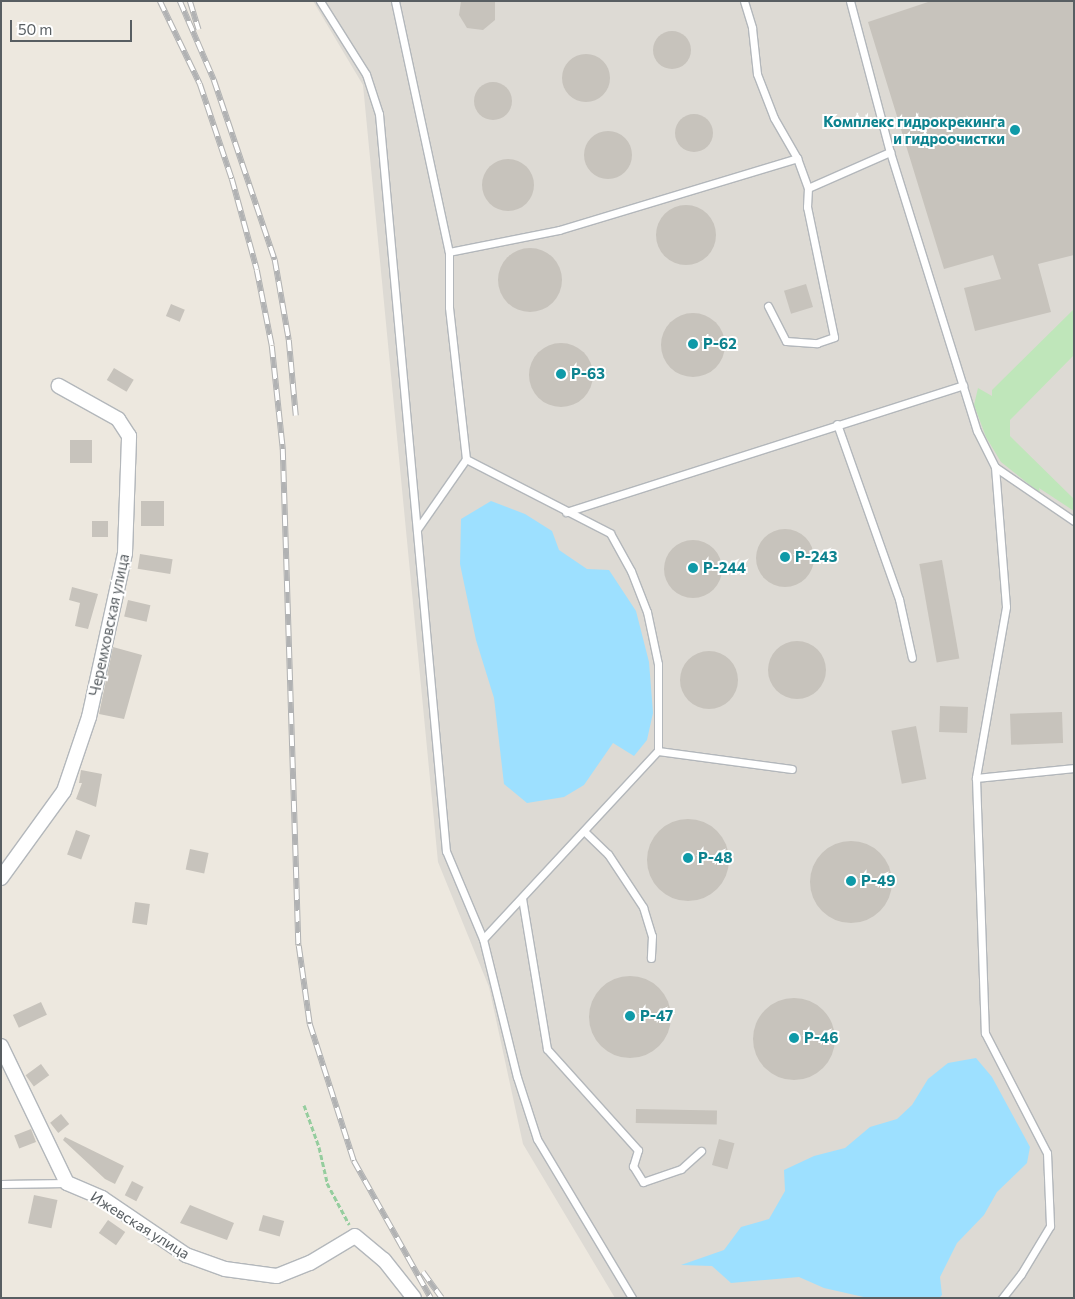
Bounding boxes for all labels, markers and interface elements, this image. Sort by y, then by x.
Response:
scale bar [12,10,135,42]
text: 50 m [18,20,52,38]
place label: Комплекс гидрокрекинга и гидроочистки [823,112,1005,147]
marker: Комплекс гидрокрекинга и гидроочистки [1009,124,1021,136]
place label: Р-62 [703,335,737,353]
marker: Р-62 [687,338,699,350]
place label: Р-63 [571,365,605,383]
marker: Р-63 [555,368,567,380]
place label: Р-243 [795,548,837,566]
marker: Р-243 [779,551,791,563]
street label: Черемховская улица [85,552,133,698]
place label: Р-244 [703,559,746,577]
marker: Р-244 [687,562,699,574]
place label: Р-48 [698,849,733,867]
marker: Р-48 [682,852,694,864]
place label: Р-49 [861,872,896,890]
marker: Р-49 [845,875,857,887]
place label: Р-47 [640,1007,673,1025]
marker: Р-47 [624,1010,636,1022]
place label: Р-46 [804,1029,839,1047]
marker: Р-46 [788,1032,800,1044]
street label: Ижевская улица [87,1187,193,1263]

